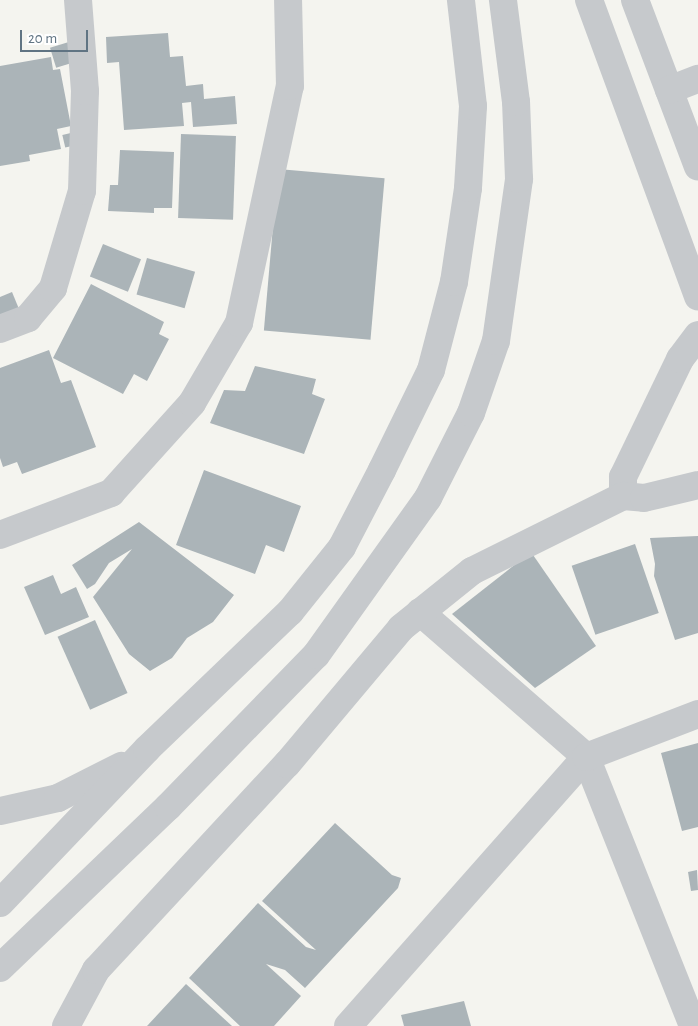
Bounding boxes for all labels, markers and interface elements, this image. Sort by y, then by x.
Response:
scale bar [22,20,90,52]
text: 20 m [28,31,57,46]

